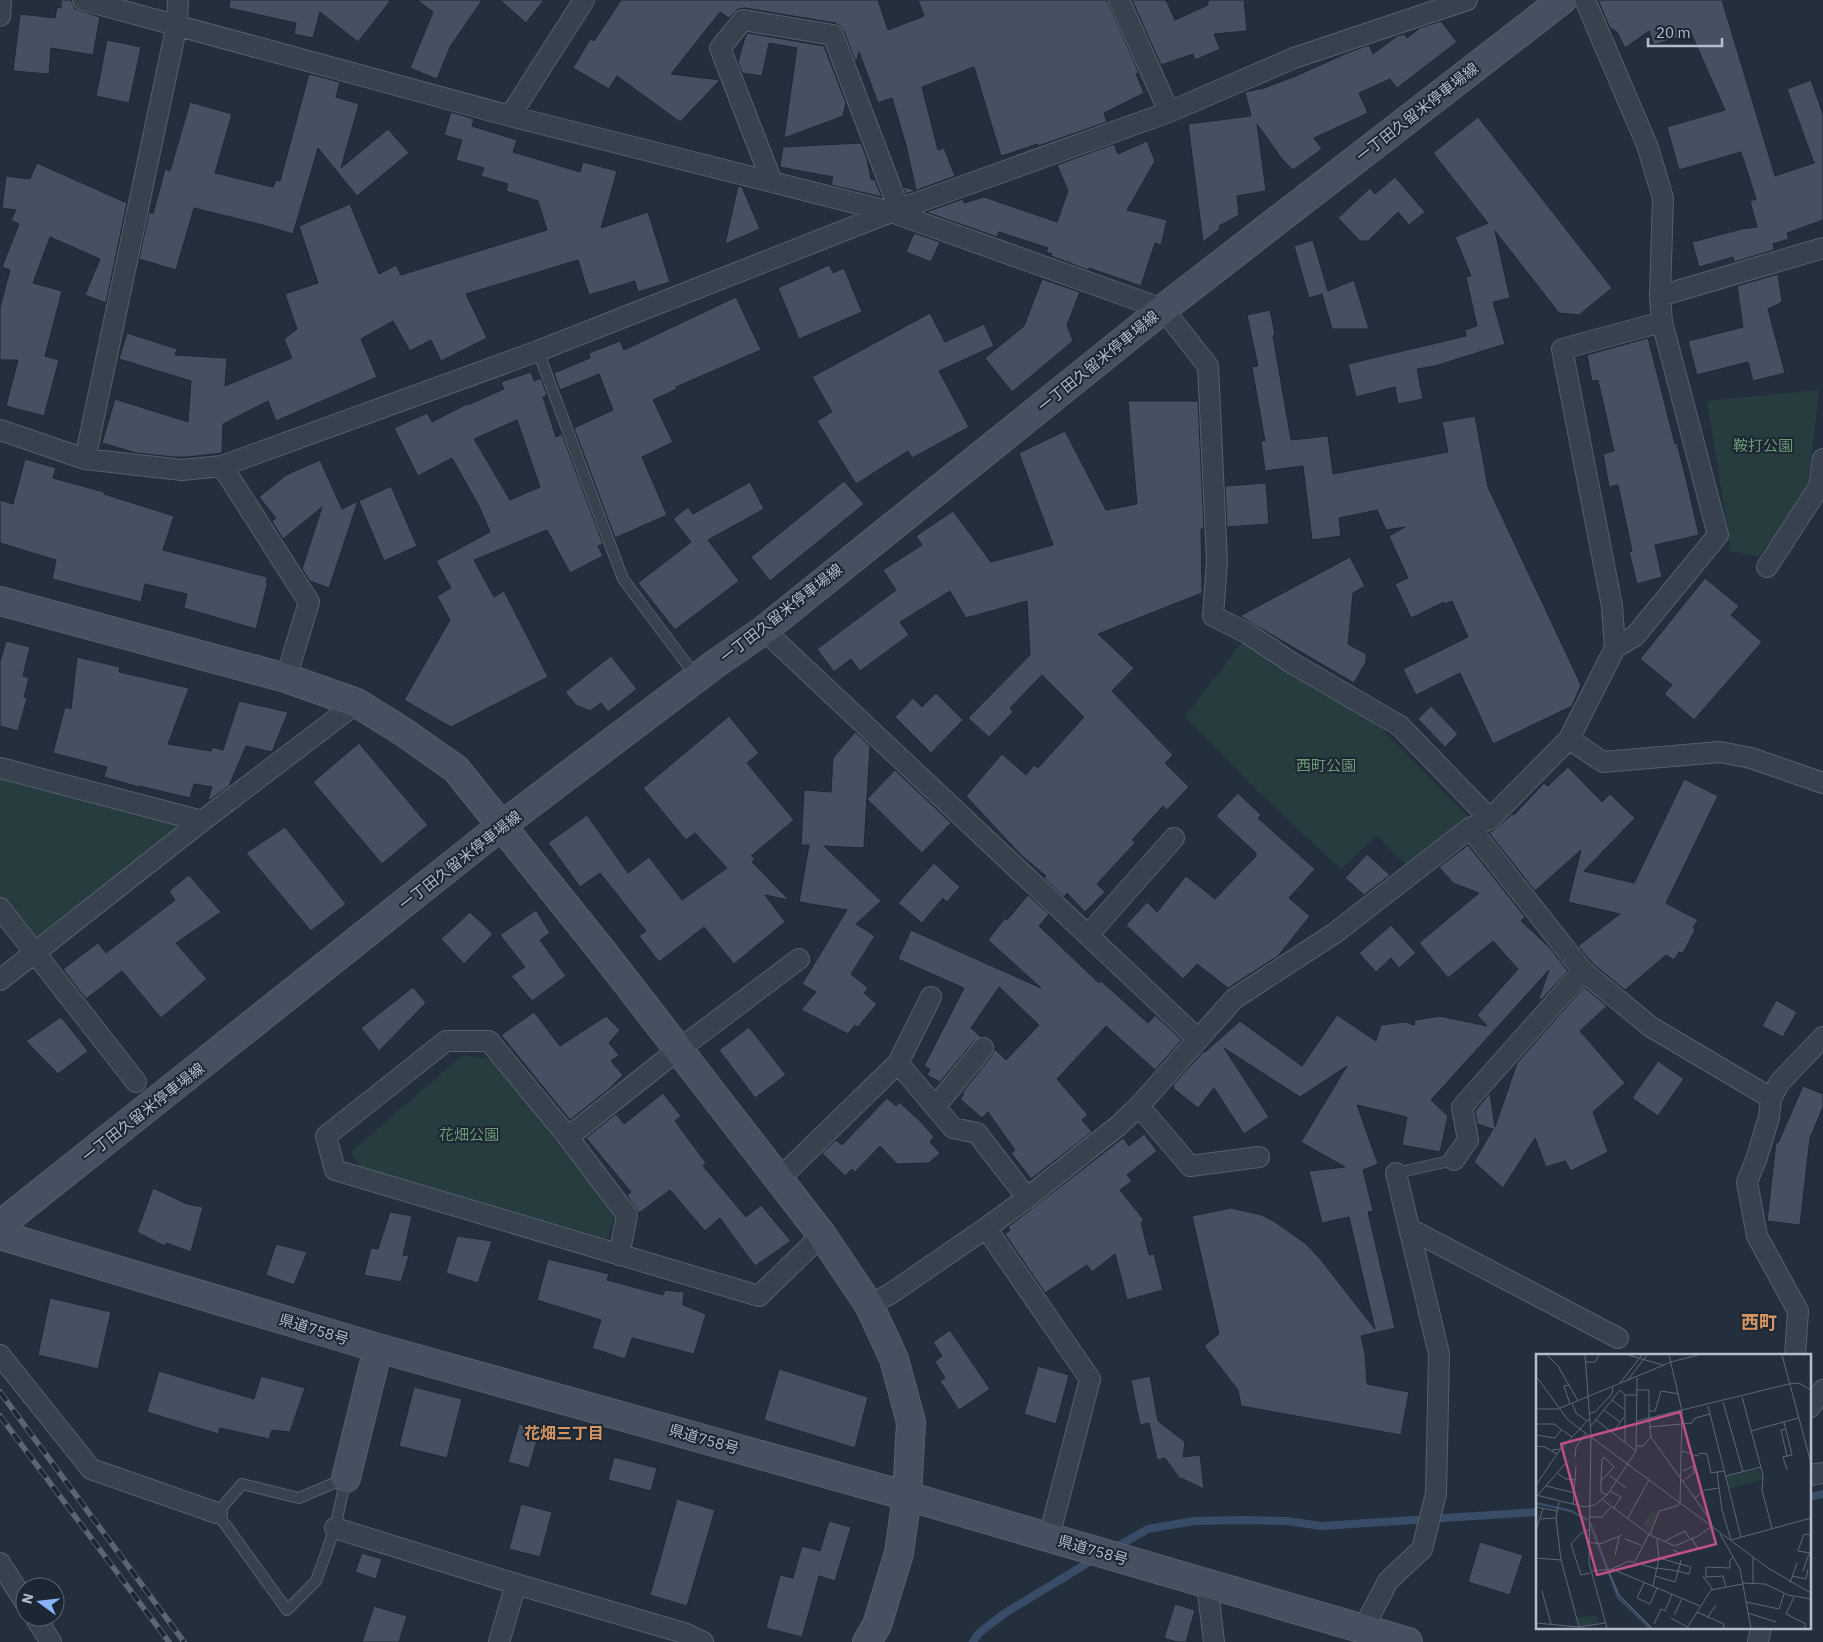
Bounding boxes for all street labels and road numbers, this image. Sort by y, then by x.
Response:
street label: 一丁田久留米停車場線 [1352,58,1482,166]
street label: 一丁田久留米停車場線 [1034,306,1162,416]
street label: 一丁田久留米停車場線 [716,559,846,667]
street label: 一丁田久留米停車場線 [395,806,525,914]
street label: 一丁田久留米停車場線 [78,1058,208,1166]
street label: 県道758号 [277,1309,351,1349]
street label: 県道758号 [667,1420,741,1458]
street label: 県道758号 [1056,1531,1130,1569]

